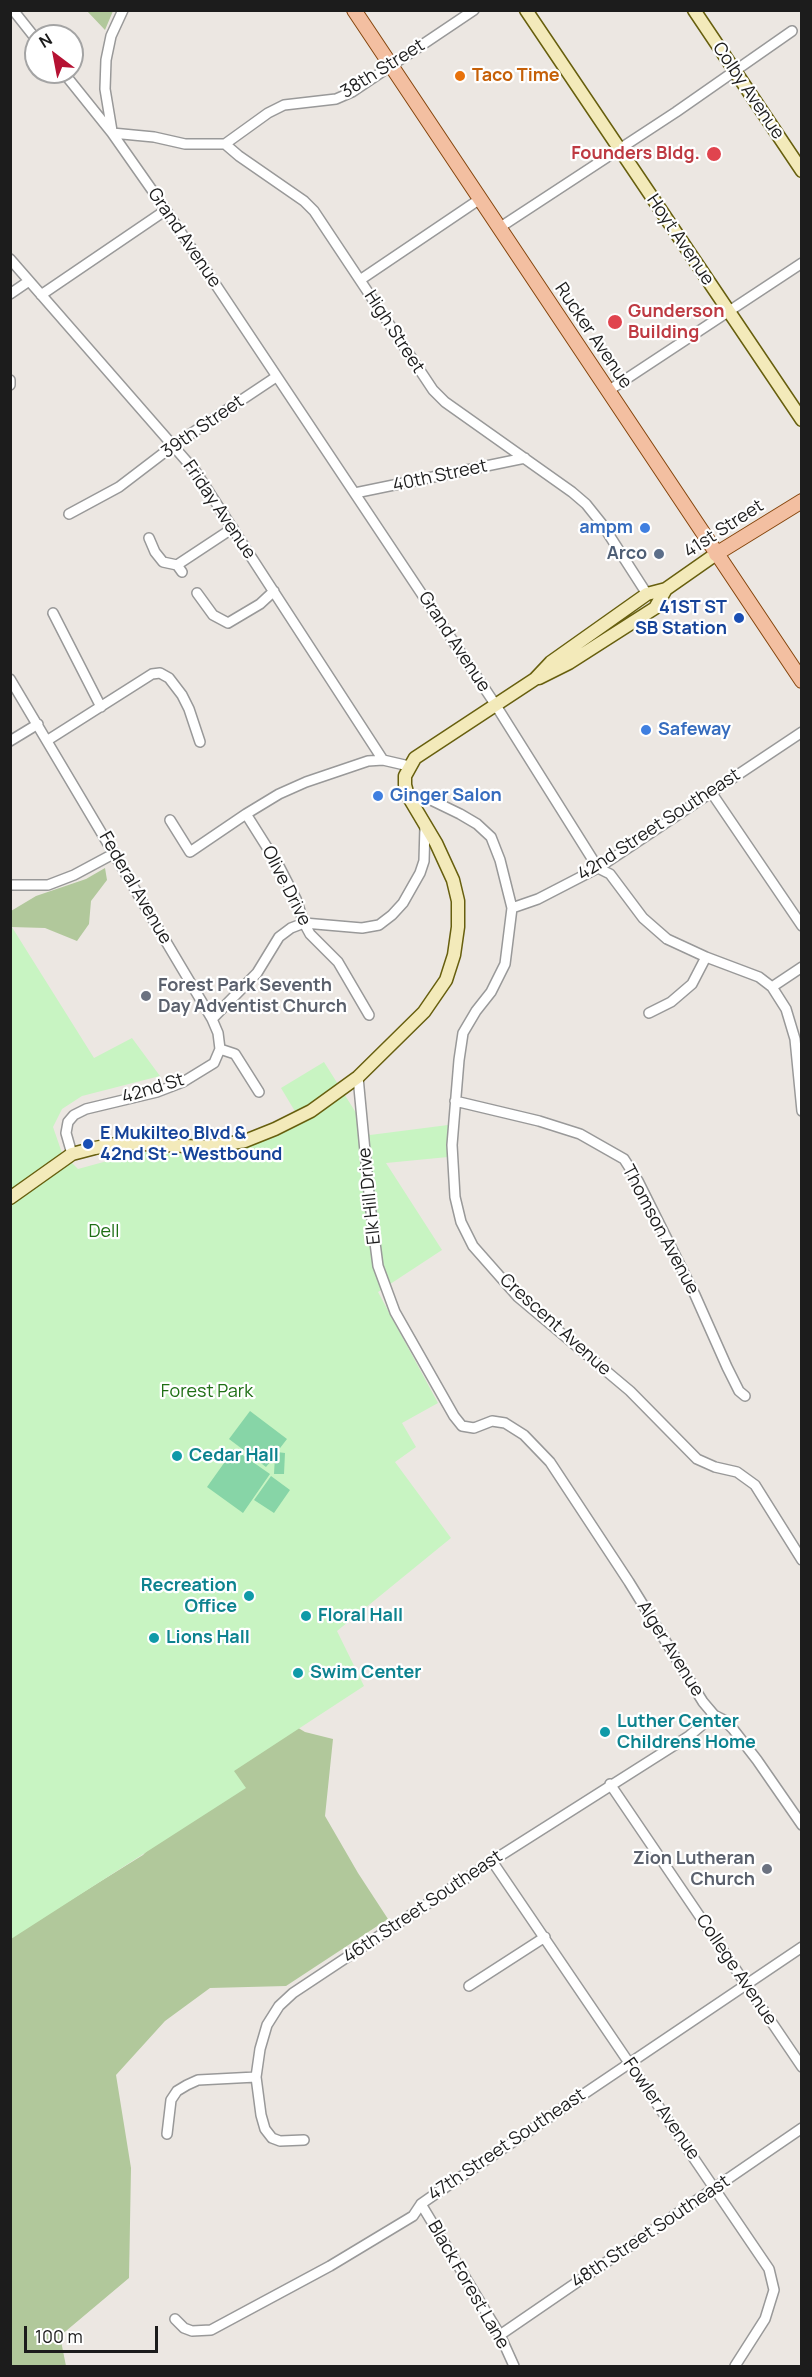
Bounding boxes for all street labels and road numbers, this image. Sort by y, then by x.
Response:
street label: 38th Street [337,35,429,103]
street label: Colby Avenue [708,38,788,144]
street label: Grand Avenue [143,184,225,292]
street label: Hoyt Avenue [642,190,718,290]
street label: Rucker Avenue [550,279,636,393]
street label: High Street [359,287,429,377]
street label: 39th Street [158,391,248,463]
street label: 40th Street [391,455,489,497]
street label: Friday Avenue [178,456,260,564]
street label: 41st Street [680,495,768,563]
street label: Grand Avenue [414,588,494,696]
street label: 42nd Street Southeast [574,764,744,886]
street label: Federal Avenue [94,828,176,948]
street label: Olive Drive [257,843,315,929]
street label: 42nd St [119,1069,187,1109]
street label: Elk Hill Drive [354,1146,386,1246]
street label: Thomson Avenue [617,1162,703,1298]
street label: Crescent Avenue [495,1269,615,1381]
street label: Alger Avenue [632,1597,708,1701]
street label: 46th Street Southeast [339,1846,507,1968]
street label: College Avenue [691,1911,781,2029]
street label: Fowler Avenue [618,2054,704,2164]
street label: 47th Street Southeast [424,2084,590,2206]
street label: 48th Street Southeast [568,2171,734,2293]
street label: Black Forest Lane [422,2217,514,2353]

